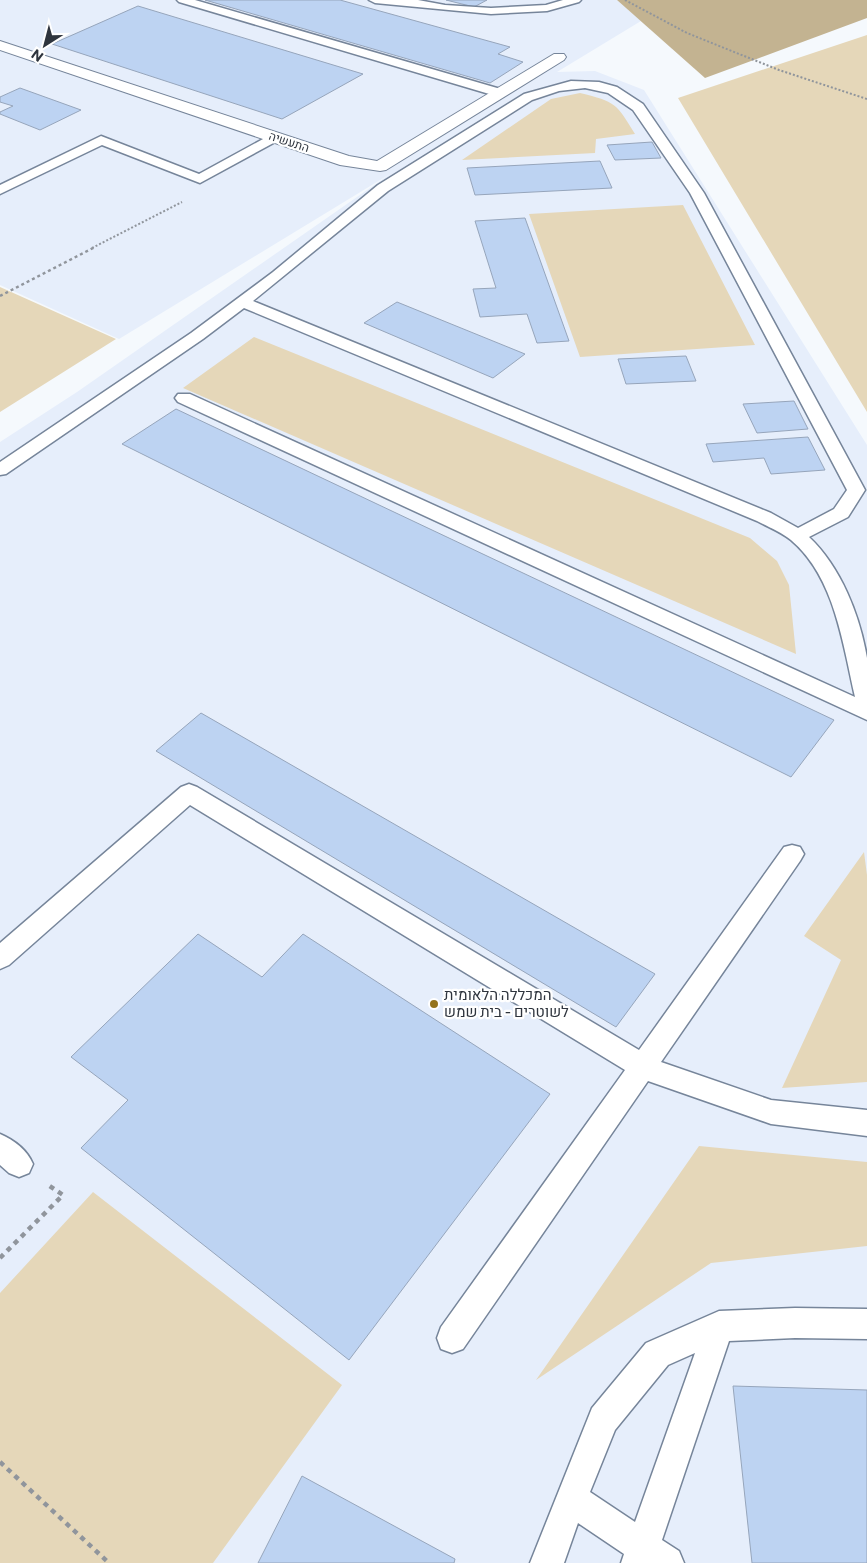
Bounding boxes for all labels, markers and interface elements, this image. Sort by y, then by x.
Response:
north arrow [20,20,70,70]
text: N [28,46,46,66]
street label: התעשיה [267,128,311,154]
place label: המכללה הלאומית לשוטרים - בית שמש [444,985,569,1020]
marker: המכללה הלאומית לשוטרים - בית שמש [428,998,440,1010]

